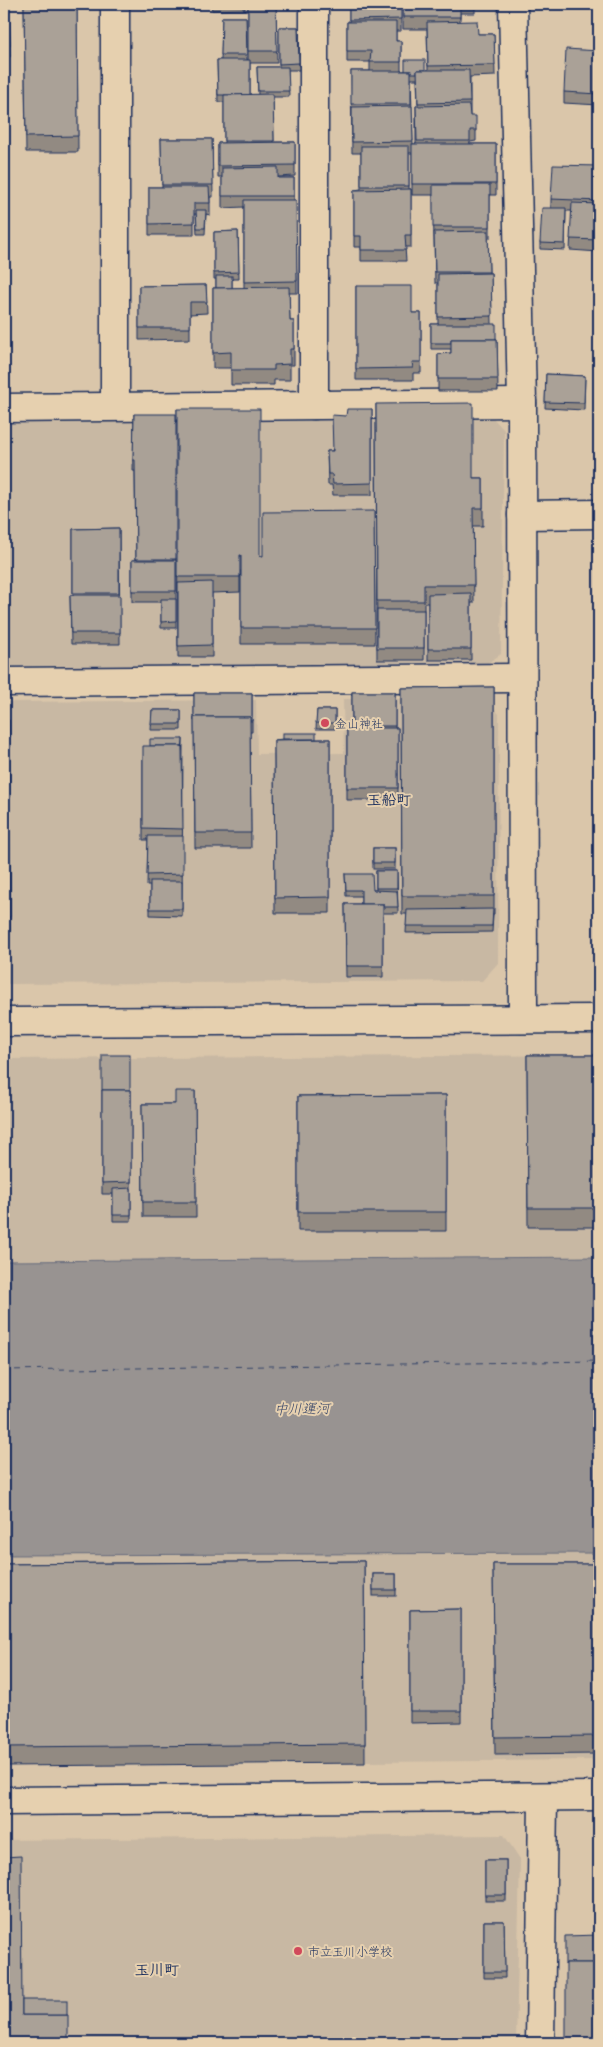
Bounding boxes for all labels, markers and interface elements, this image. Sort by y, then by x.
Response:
place label: 金山神社 [335,714,383,732]
marker: 金山神社 [319,717,331,729]
district label: 玉船町 [366,787,412,810]
water label: 中川運河 [274,1397,332,1419]
place label: 市立玉川小学校 [308,1942,392,1960]
marker: 市立玉川小学校 [292,1945,304,1957]
district label: 玉川町 [134,1957,180,1980]

